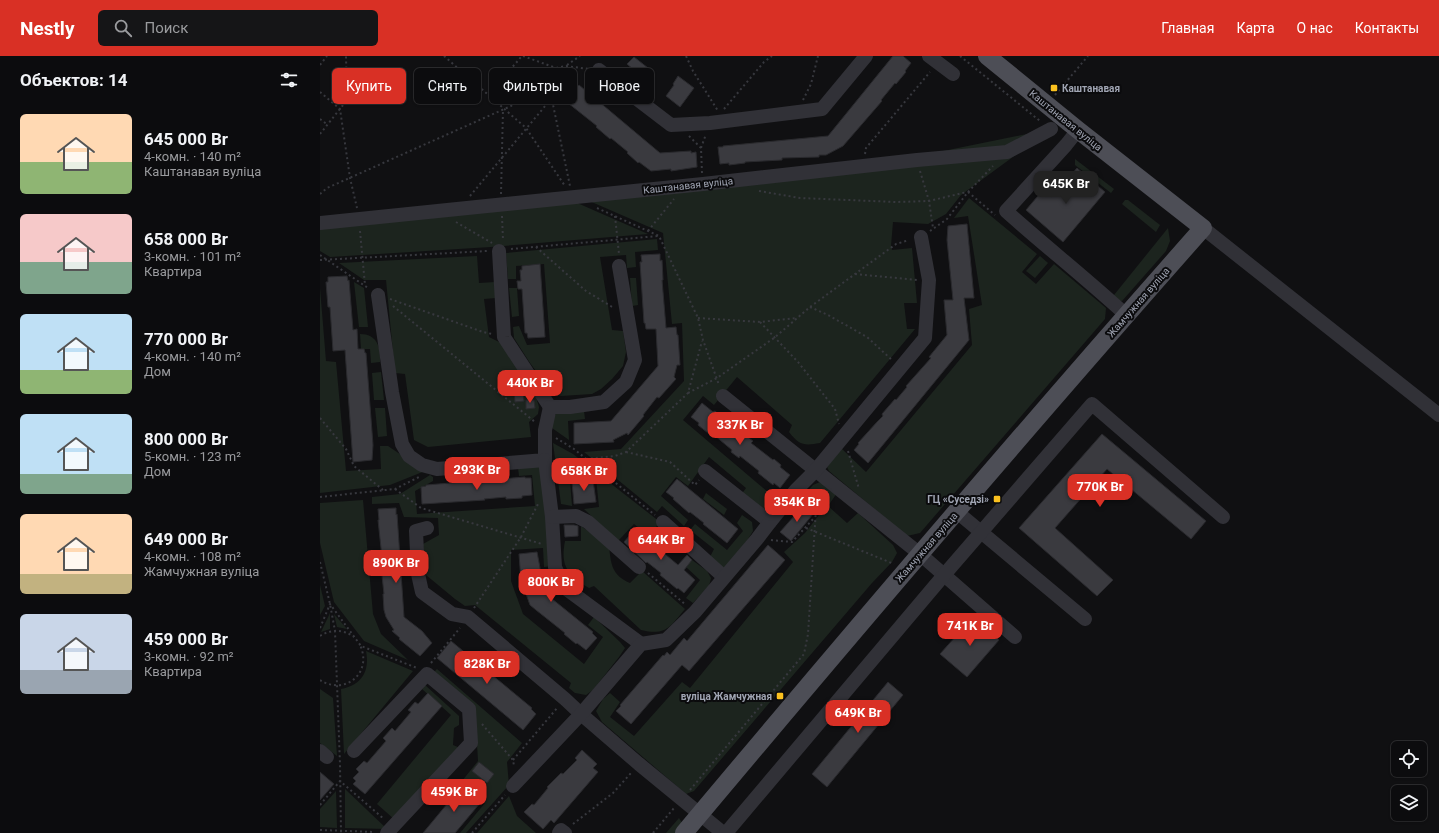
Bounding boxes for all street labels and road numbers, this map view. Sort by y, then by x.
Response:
street label: Каштанавая вуліца [1027,88,1104,153]
street label: Каштанавая вуліца [643,175,733,196]
street label: Жамчужная вуліца [1105,265,1172,339]
street label: Жамчужная вуліца [893,510,960,584]

